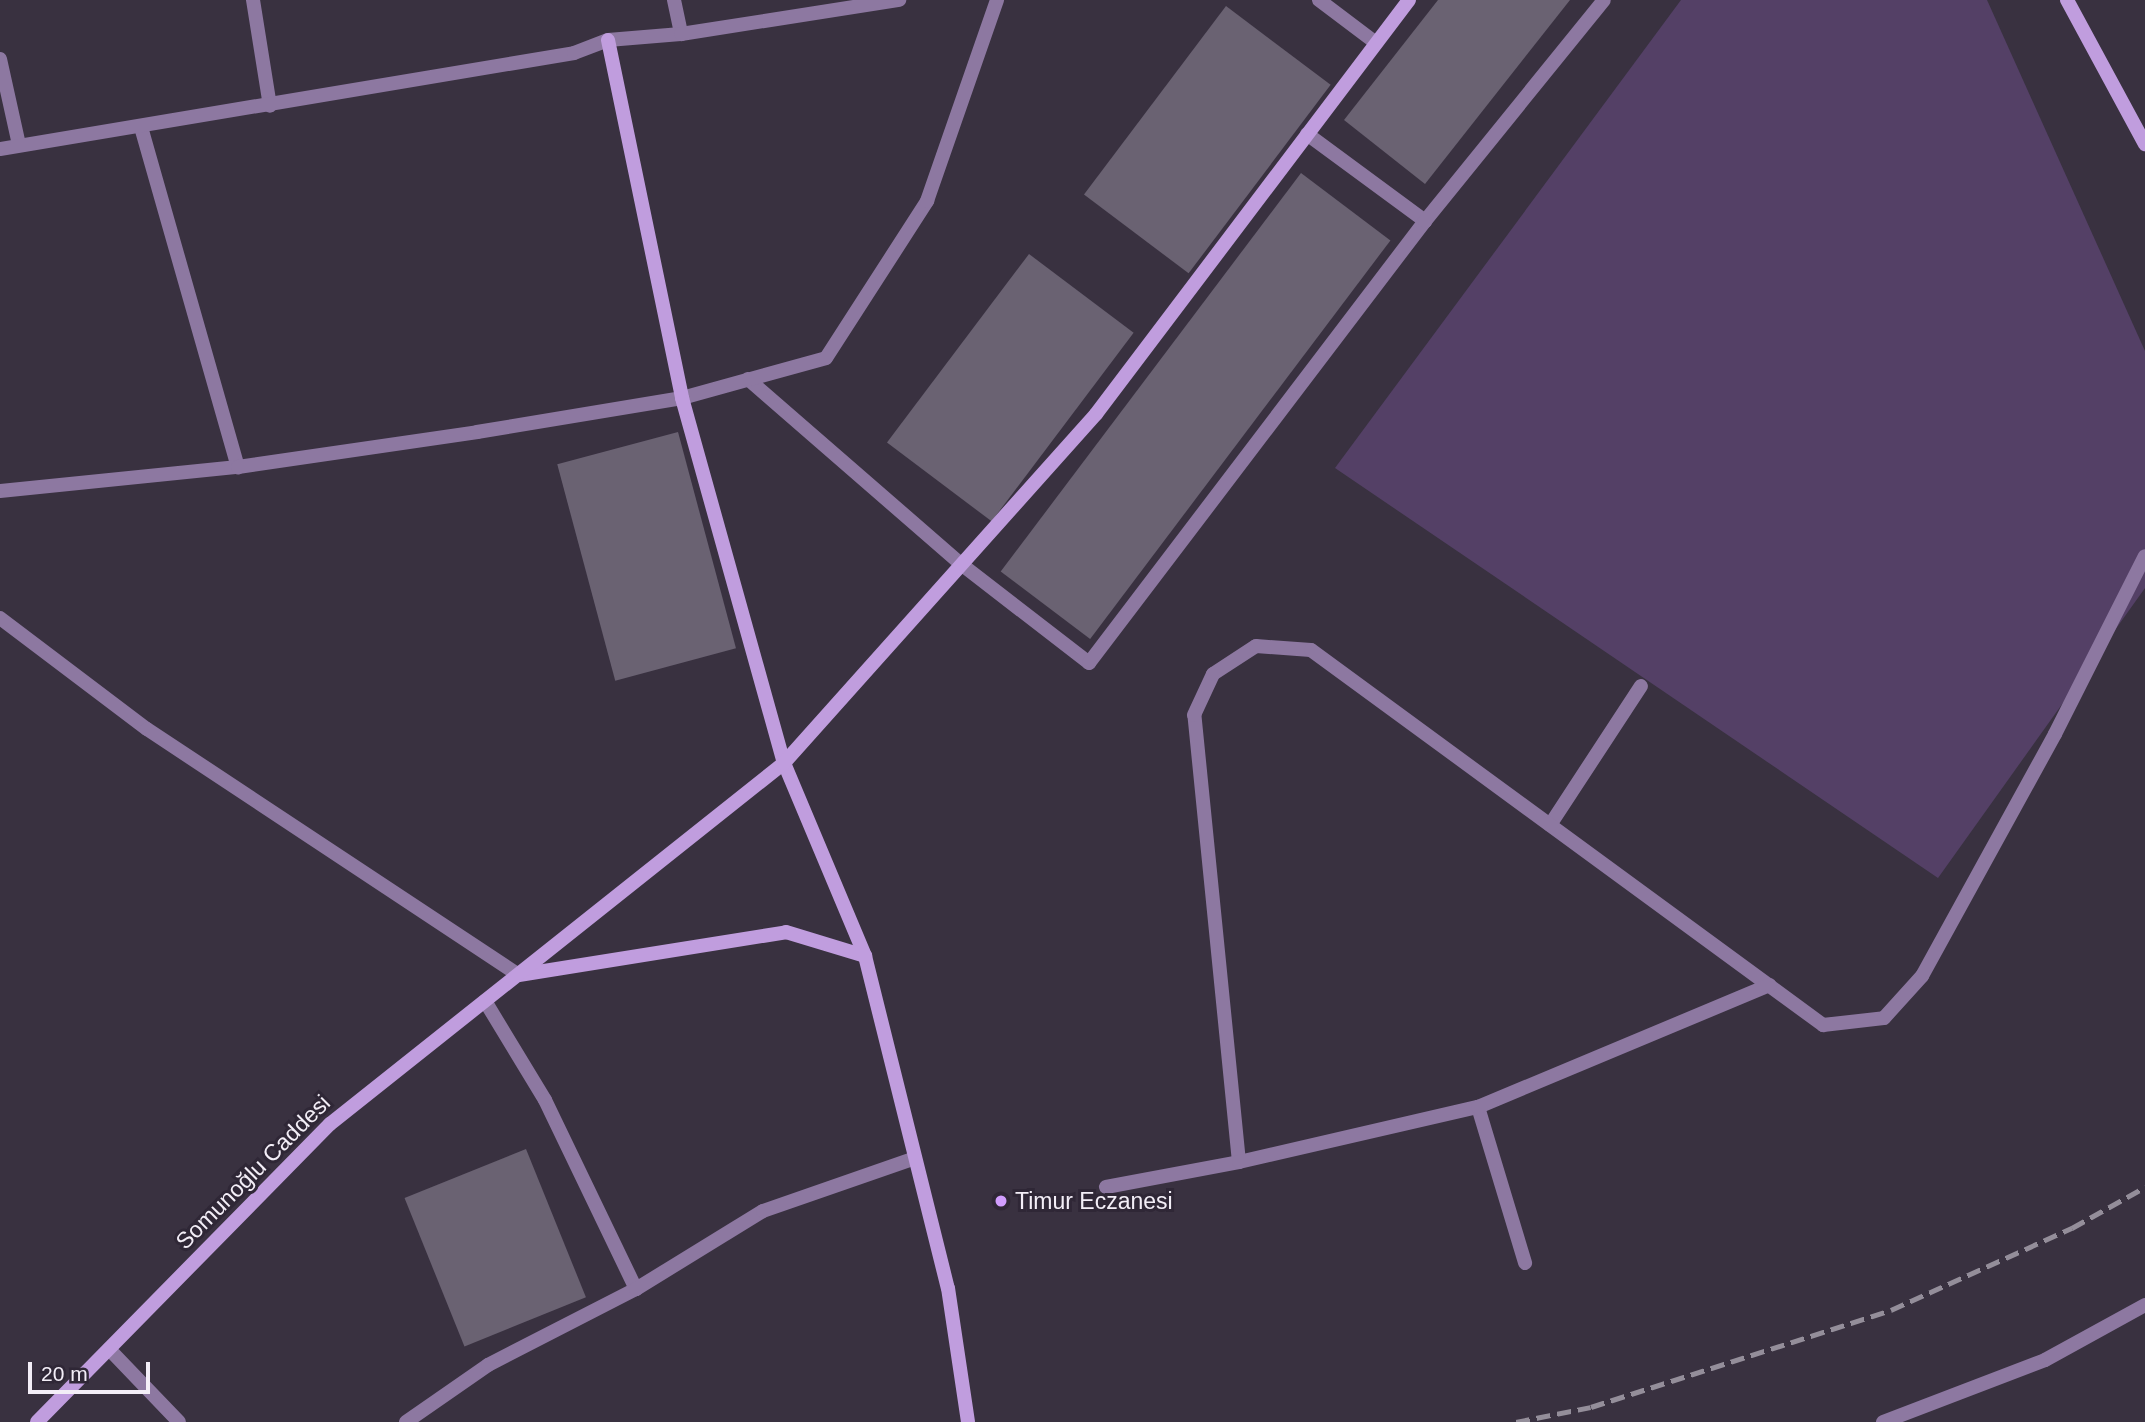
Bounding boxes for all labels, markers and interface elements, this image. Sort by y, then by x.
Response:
street label: Somunoğlu Caddesi [170,1089,336,1255]
place label: Timur Eczanesi [1015,1187,1173,1215]
marker: Timur Eczanesi [993,1193,1009,1209]
scale bar [32,1348,154,1392]
text: 20 m [41,1362,88,1385]

